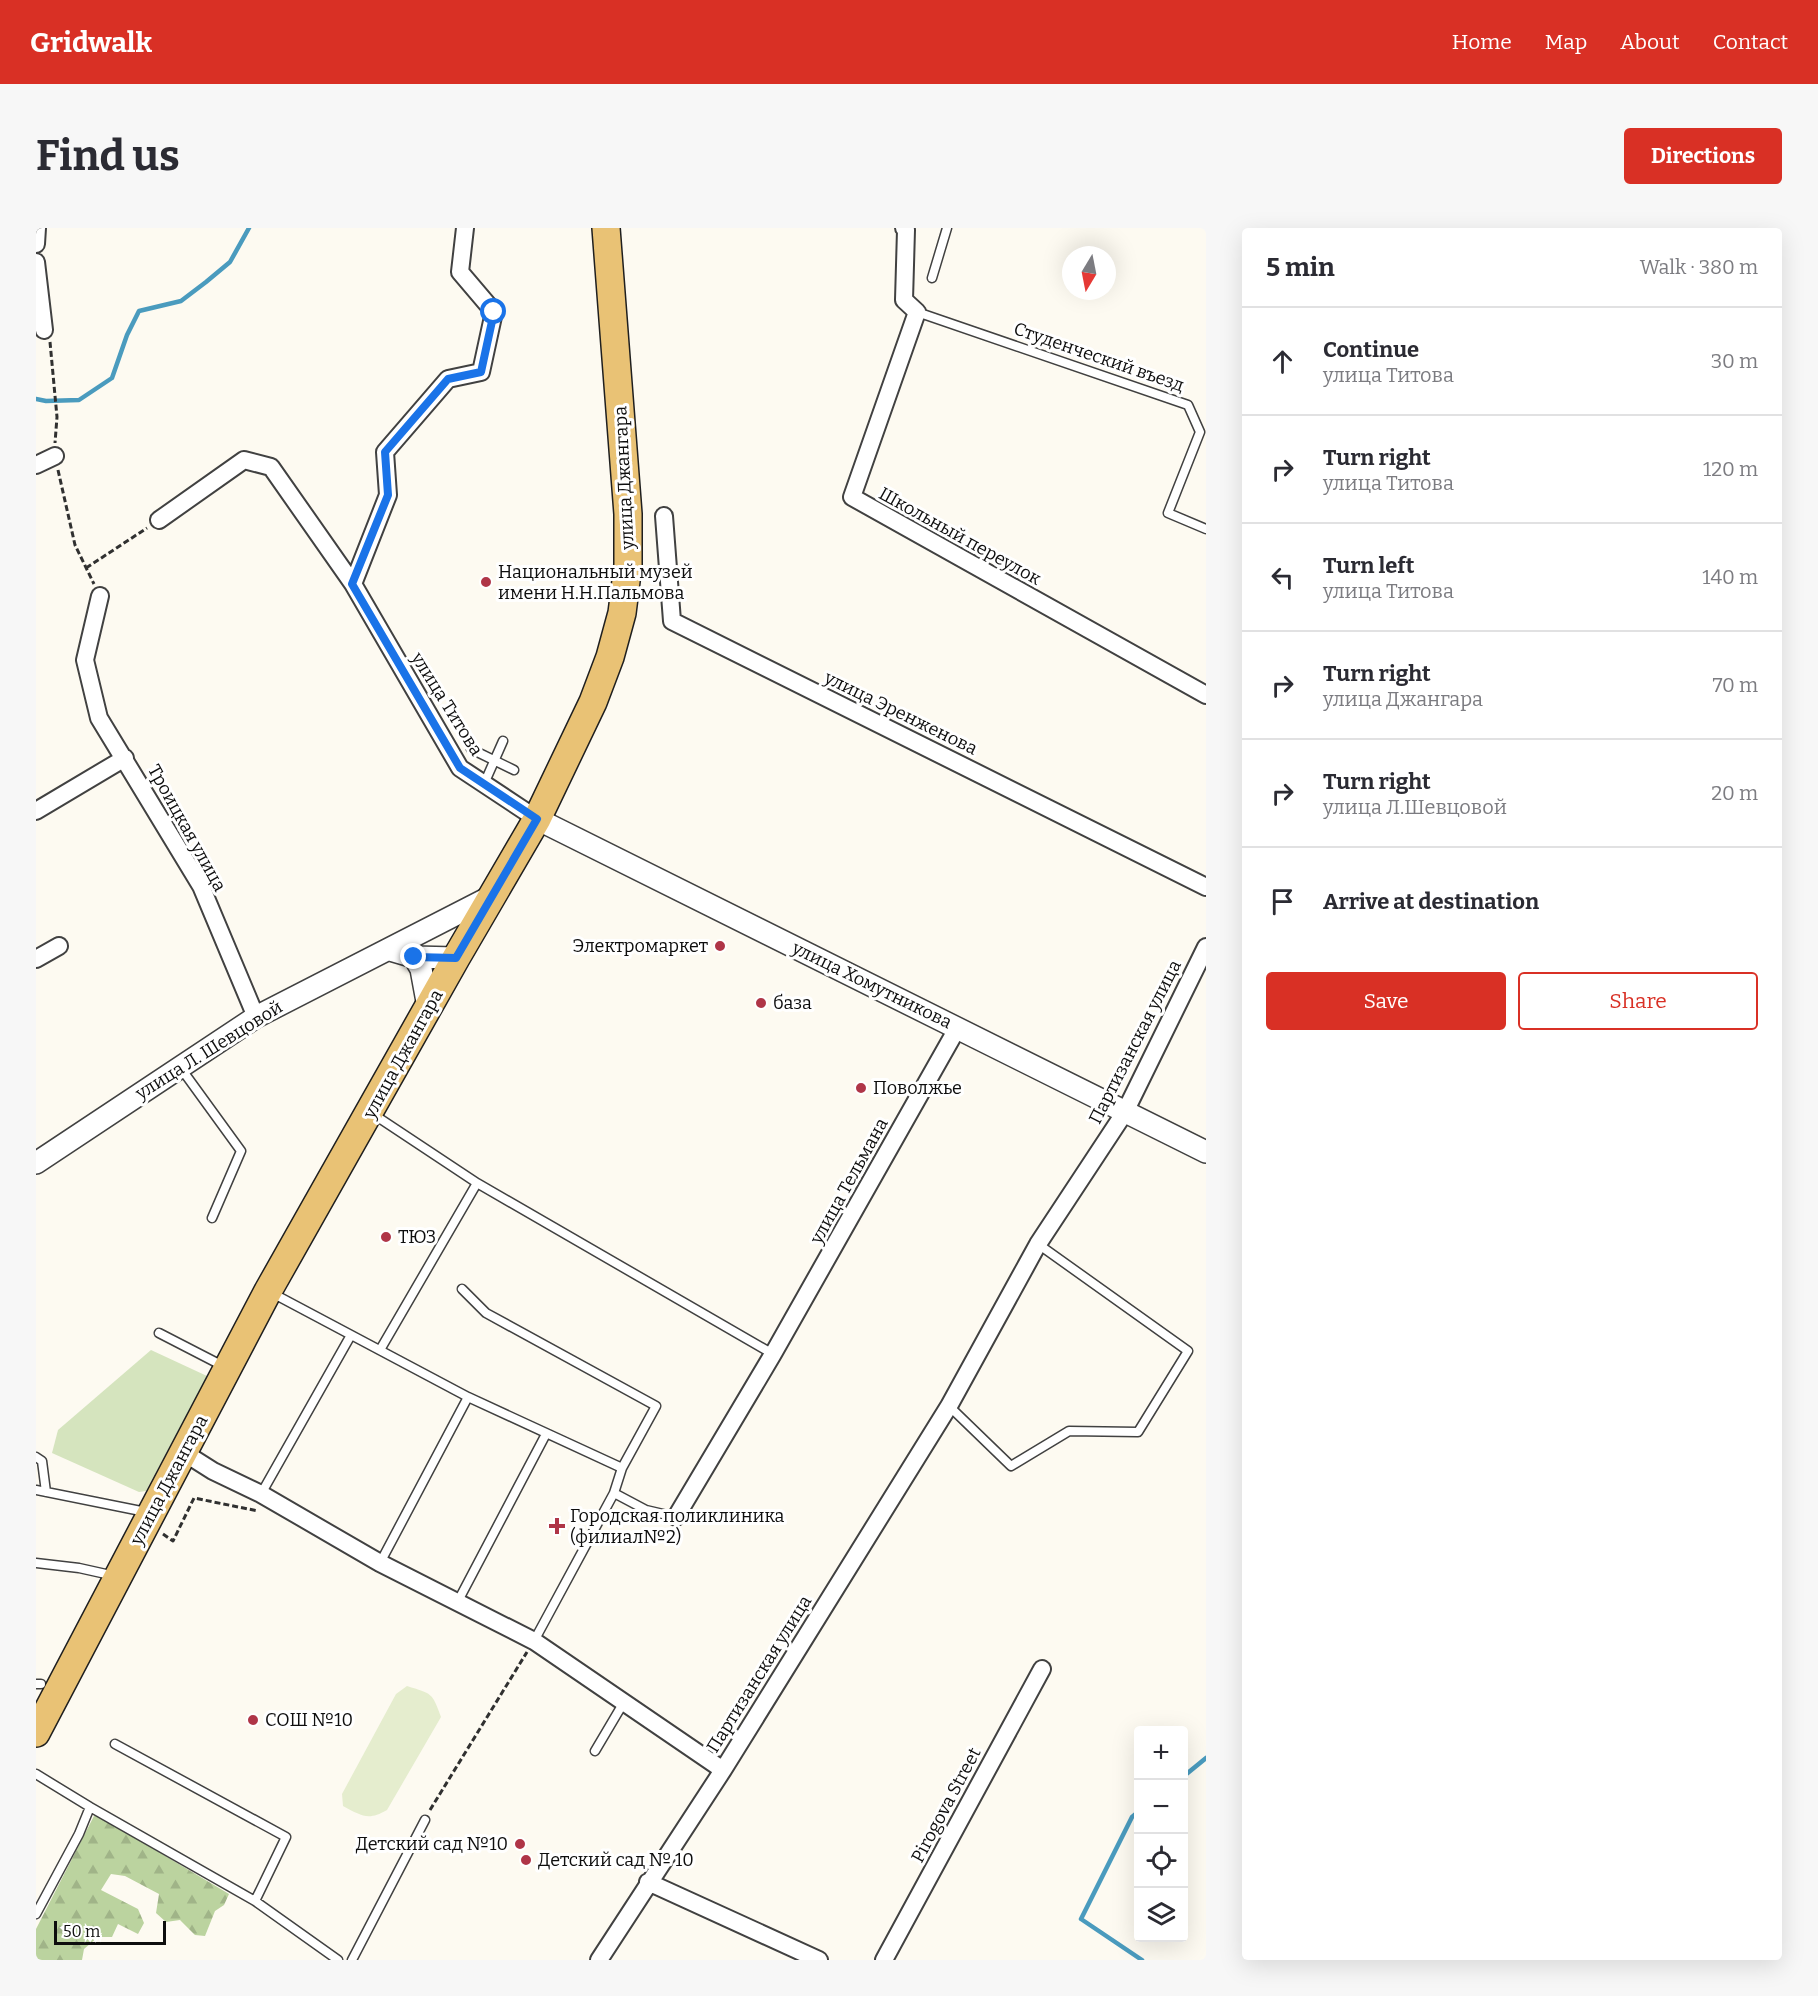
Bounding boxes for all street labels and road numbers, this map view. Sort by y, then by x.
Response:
street label: Студенческий въезд [1011,318,1187,397]
street label: улица Джангара [609,405,639,551]
street label: Школьный переулок [875,482,1045,590]
street label: улица Титова [406,647,488,760]
street label: улица Эренженова [820,666,981,760]
street label: Троицкая улица [143,761,231,895]
street label: улица Хомутникова [788,936,956,1033]
street label: Партизанская улица [1084,956,1186,1128]
street label: улица Джангара [358,986,448,1123]
street label: улица Л. Шевцовой [131,996,287,1105]
street label: улица Тельмана [805,1114,893,1249]
street label: улица Джангара [125,1411,213,1550]
street label: Партизанская улица [702,1591,816,1757]
street label: Pirogova Street [906,1743,986,1866]

